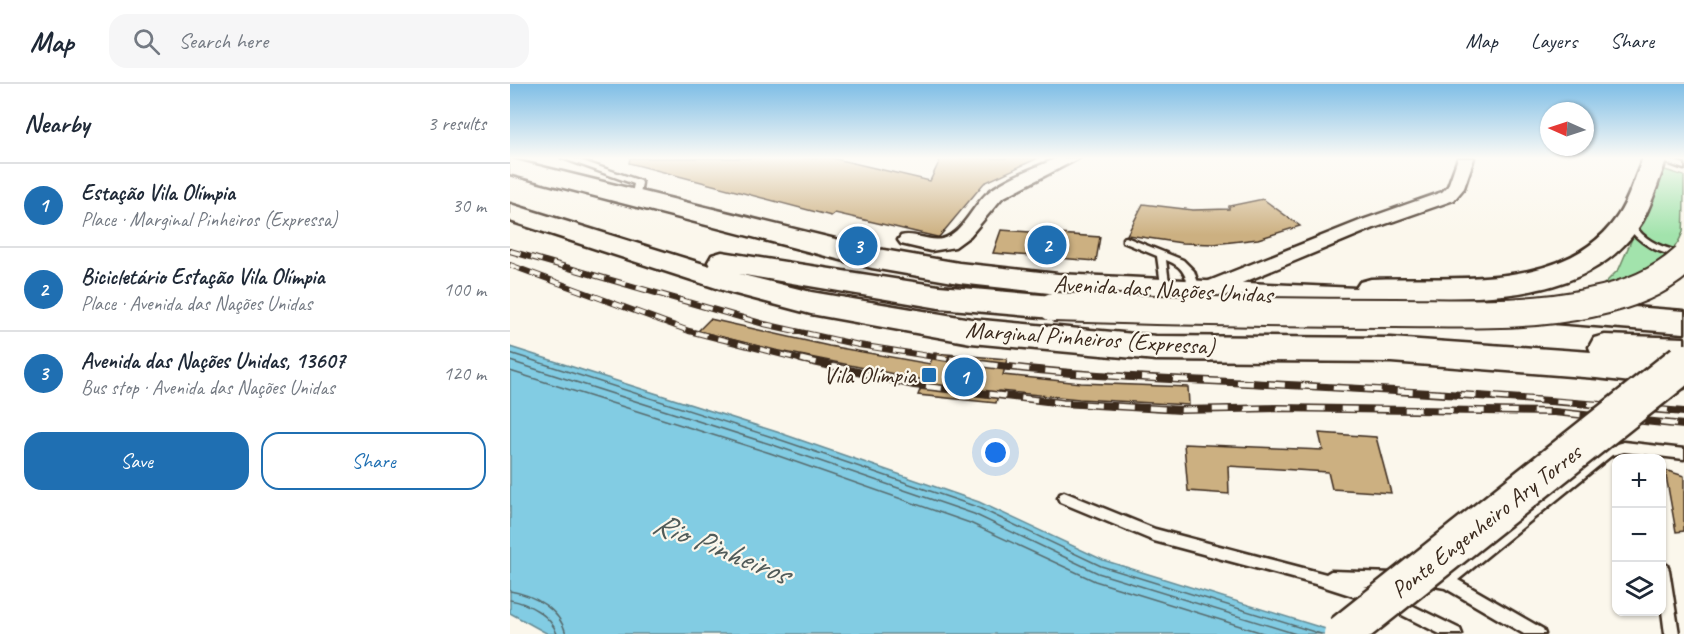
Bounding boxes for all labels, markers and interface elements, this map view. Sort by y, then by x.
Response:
search box [109,14,529,68]
text: Map [30,24,73,59]
icon: search [130,25,163,58]
text: Search here [178,27,268,55]
text: Map [1465,28,1498,54]
text: Layers [1531,28,1577,54]
text: Share [1610,28,1654,54]
north arrow [1540,102,1594,156]
text: Nearby [24,107,89,140]
text: 3 results [427,111,486,136]
text: Estação Vila Olímpia [81,179,235,207]
text: 1 [39,193,48,218]
text: 30 m [452,193,486,218]
text: Place · Marginal Pinheiros (Expressa) [81,207,337,232]
pin: 2 [1028,222,1066,268]
pin: 3 [838,224,878,268]
text: Bicicletário Estação Vila Olímpia [81,263,325,291]
street label: Avenida das Nações Unidas [1053,268,1276,310]
text: 2 [39,277,48,302]
text: 100 m [443,277,486,302]
text: Place · Avenida das Nações Unidas [81,291,312,316]
street label: Marginal Pinheiros (Expressa) [965,314,1217,362]
text: Avenida das Nações Unidas, 13607 [81,347,345,375]
pin: 1 [944,354,984,400]
place label: Vila Olímpia [823,360,917,390]
text: 3 [39,361,48,386]
text: 120 m [443,361,486,386]
marker: Vila Olímpia [920,366,938,384]
text: Bus stop · Avenida das Nações Unidas [81,375,334,400]
button: Save [24,432,249,490]
button: Share [261,432,486,490]
street label: Ponte Engenheiro Ary Torres [1385,436,1589,605]
your location [981,438,1010,467]
map controls [1612,454,1666,616]
button: + [1612,454,1666,508]
water label: Rio Pinheiros [647,502,800,596]
button: − [1612,508,1666,562]
button: layers [1612,562,1666,616]

